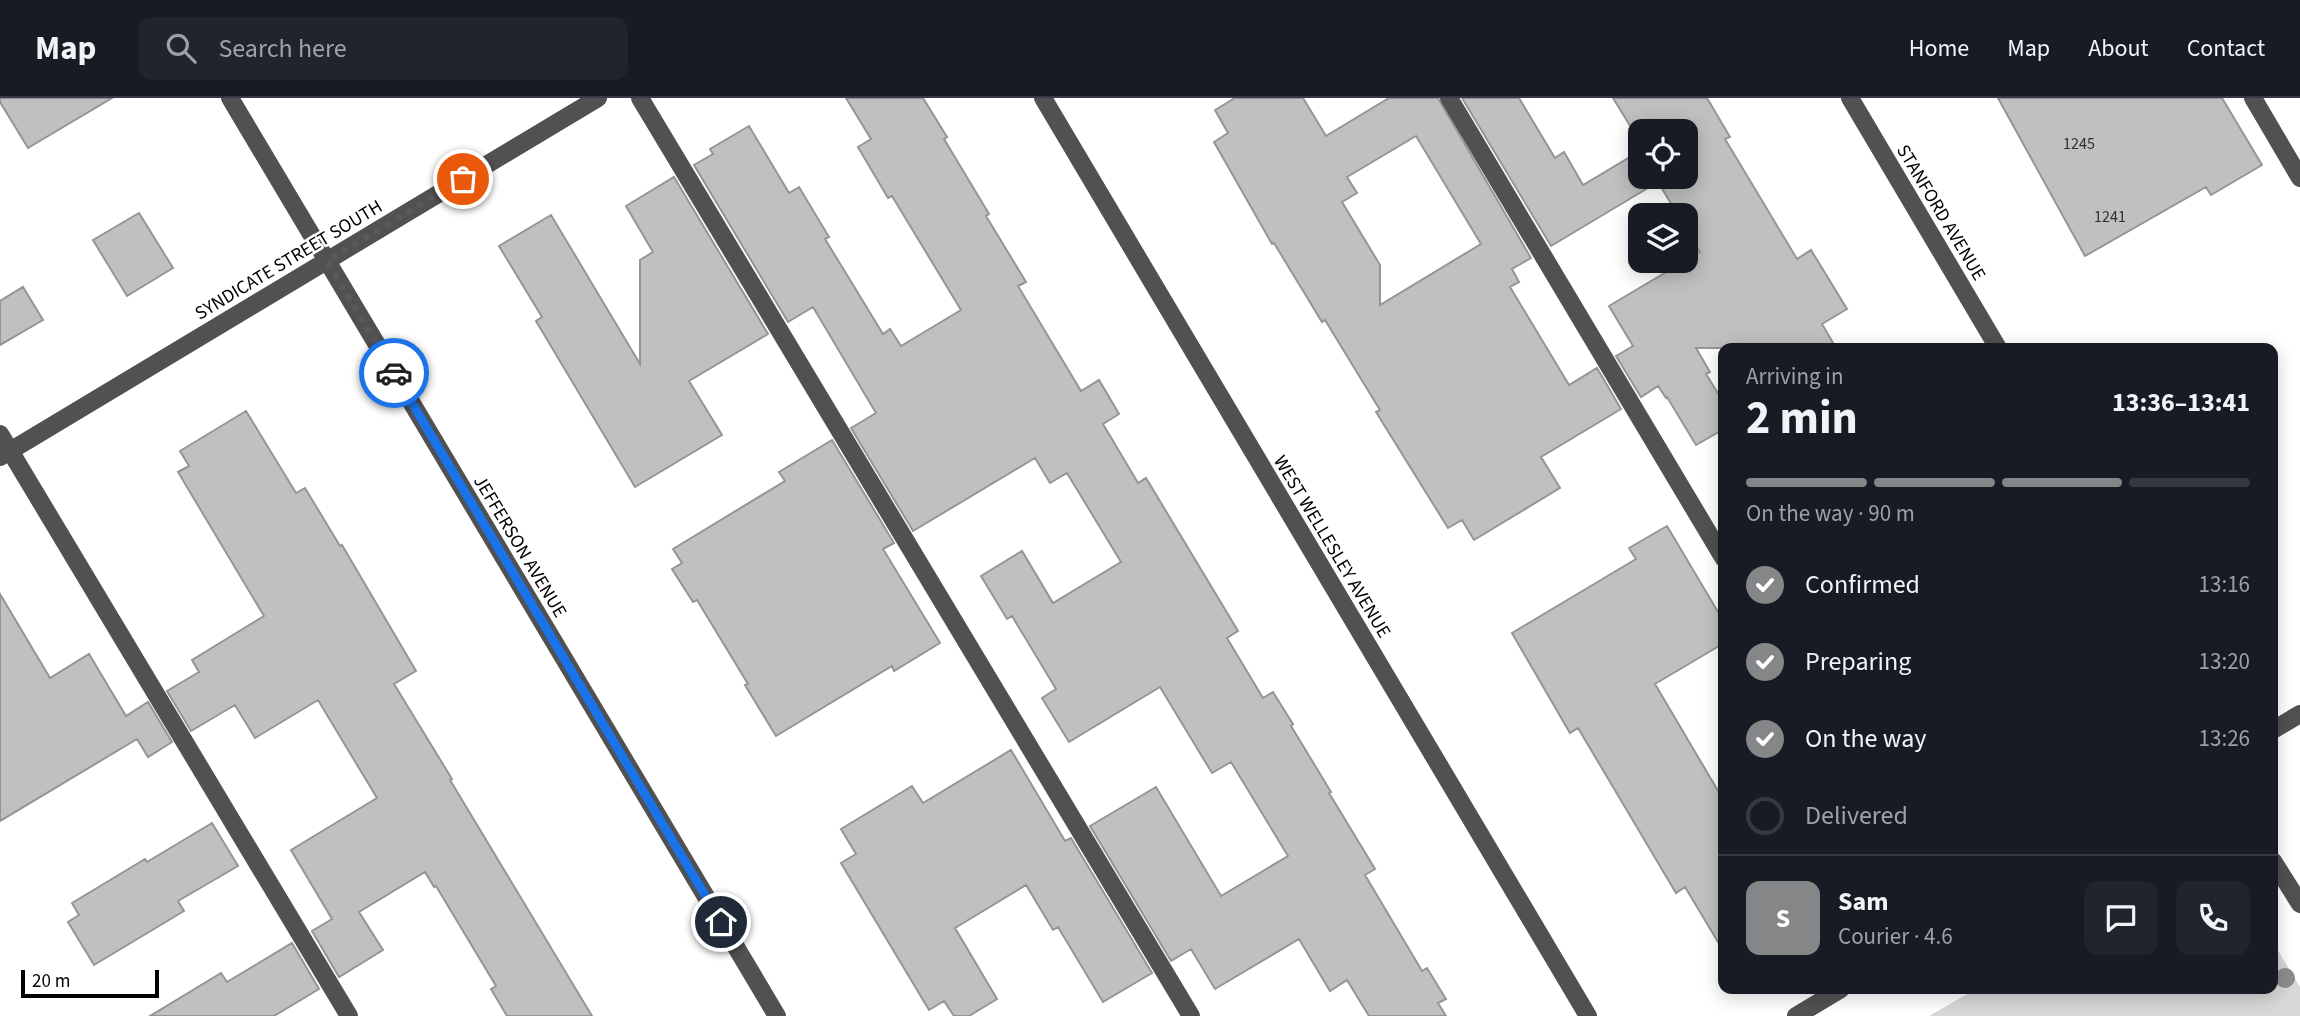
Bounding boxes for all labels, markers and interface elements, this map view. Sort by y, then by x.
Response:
search box [138,17,628,80]
text: Map [35,25,96,72]
icon: search [162,29,200,67]
text: Search here [218,30,347,67]
text: Home [1909,31,1969,66]
text: Map [2007,31,2050,66]
text: About [2088,31,2149,66]
text: Contact [2187,31,2265,66]
map controls [1628,119,1698,273]
button: locate [1628,119,1698,189]
house number: 1245 [2063,133,2095,155]
street label: STANFORD AVENUE [1889,140,1992,286]
pin [433,149,493,209]
icon: bag [444,160,482,198]
street label: SYNDICATE STREET SOUTH [190,194,388,327]
button: layers [1628,203,1698,273]
house number: 1241 [2094,206,2126,228]
courier [359,338,429,408]
icon: car [375,354,413,392]
text: Arriving in [1746,360,1844,393]
text: 13:36–13:41 [2112,384,2250,421]
text: 2 min [1746,386,1858,451]
street label: WEST WELLESLEY AVENUE [1266,450,1397,643]
street label: JEFFERSON AVENUE [466,471,573,623]
text: On the way · 90 m [1746,497,1915,530]
icon: check [1746,566,1784,604]
text: Confirmed [1805,566,1920,603]
text: 13:16 [2199,568,2250,601]
icon: check [1746,643,1784,681]
text: Preparing [1805,643,1911,680]
text: 13:20 [2199,645,2250,678]
icon: check [1746,720,1784,758]
text: On the way [1805,720,1926,757]
text: 13:26 [2199,722,2250,755]
text: Delivered [1805,797,1908,834]
button: chat [2084,881,2158,955]
button: phone [2176,881,2250,955]
text: Sam [1838,883,1888,920]
pin [691,892,751,952]
text: S [1776,900,1790,937]
icon: home [702,903,740,941]
text: Courier · 4.6 [1838,920,1953,953]
scale bar [21,967,159,999]
text: 20 m [32,968,70,995]

